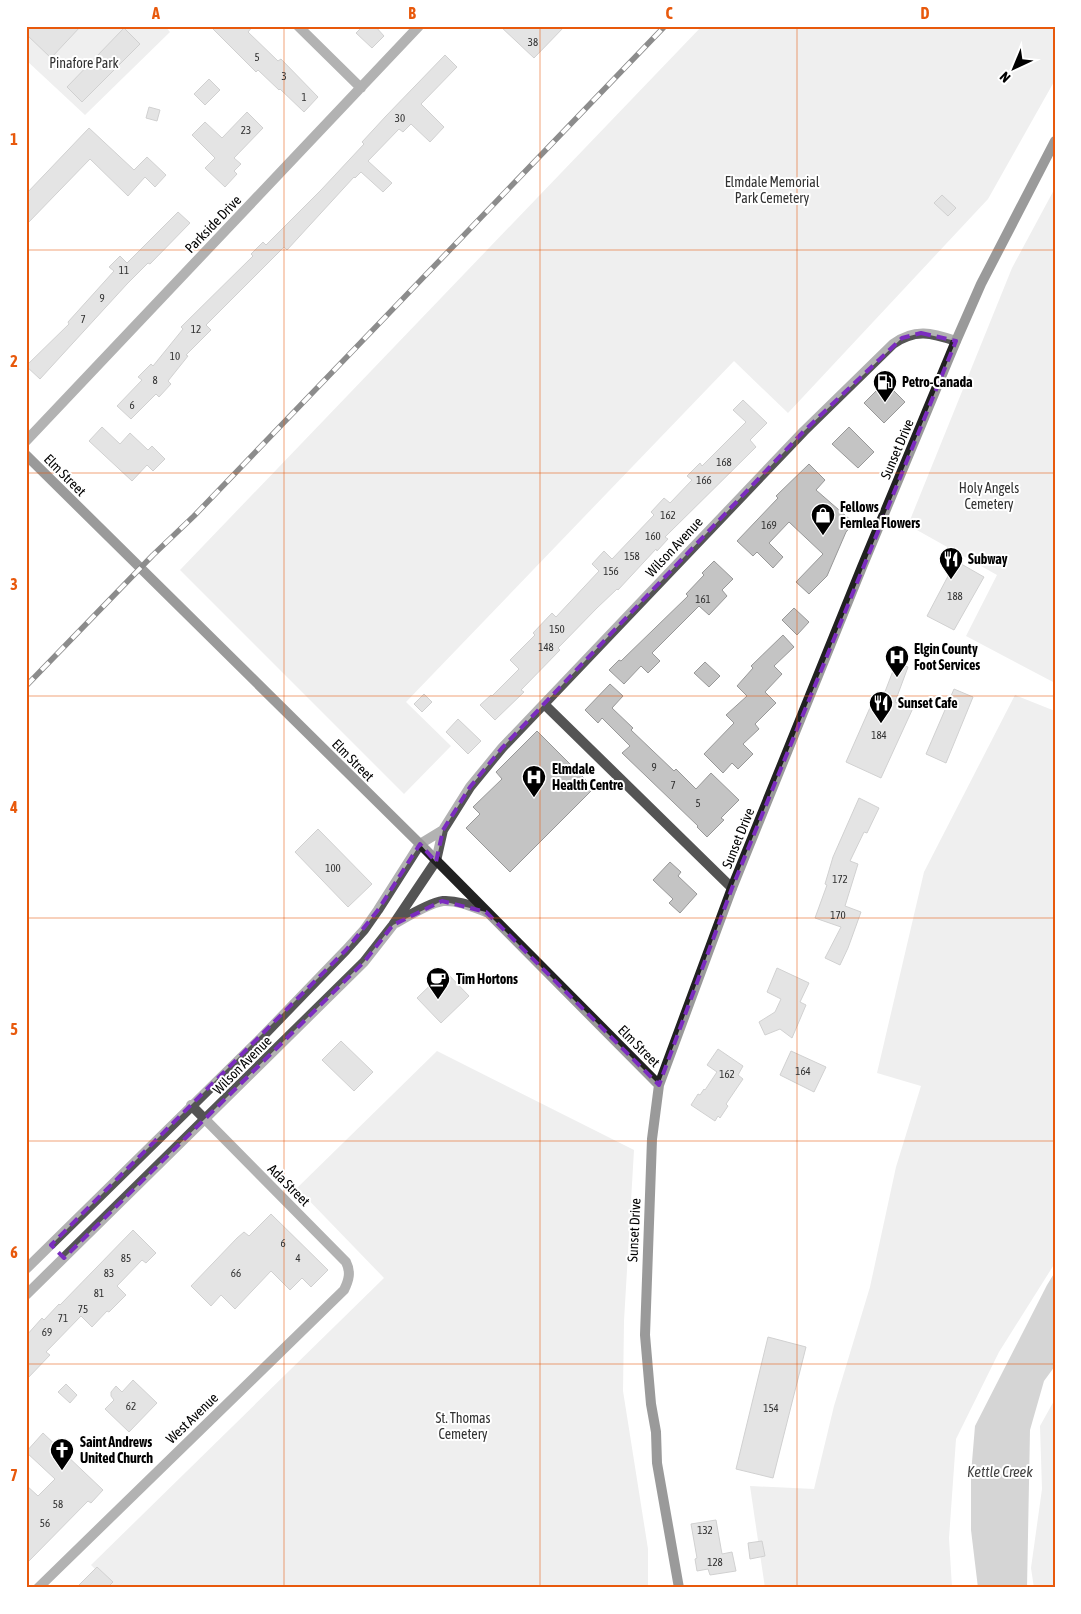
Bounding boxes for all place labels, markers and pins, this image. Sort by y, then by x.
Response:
fuel station icon: Petro-Canada [872,369,898,403]
place label: Petro-Canada [902,374,973,390]
place label: Fellows Fernlea Flowers [840,499,920,531]
shop icon: Fellows Fernlea Flowers [810,502,836,536]
restaurant icon: Subway [938,546,964,580]
place label: Subway [968,551,1008,567]
place label: Elgin County Foot Services [914,641,980,673]
hospital icon: Elgin County Foot Services [884,644,910,678]
restaurant icon: Sunset Cafe [868,690,894,724]
place label: Sunset Cafe [898,695,958,711]
place label: Elmdale Health Centre [552,761,623,793]
hospital icon: Elmdale Health Centre [521,764,547,798]
cafe icon: Tim Hortons [425,966,451,1000]
place label: Tim Hortons [456,971,518,987]
place label: Saint Andrews United Church [80,1434,153,1466]
church icon: Saint Andrews United Church [49,1437,75,1471]

